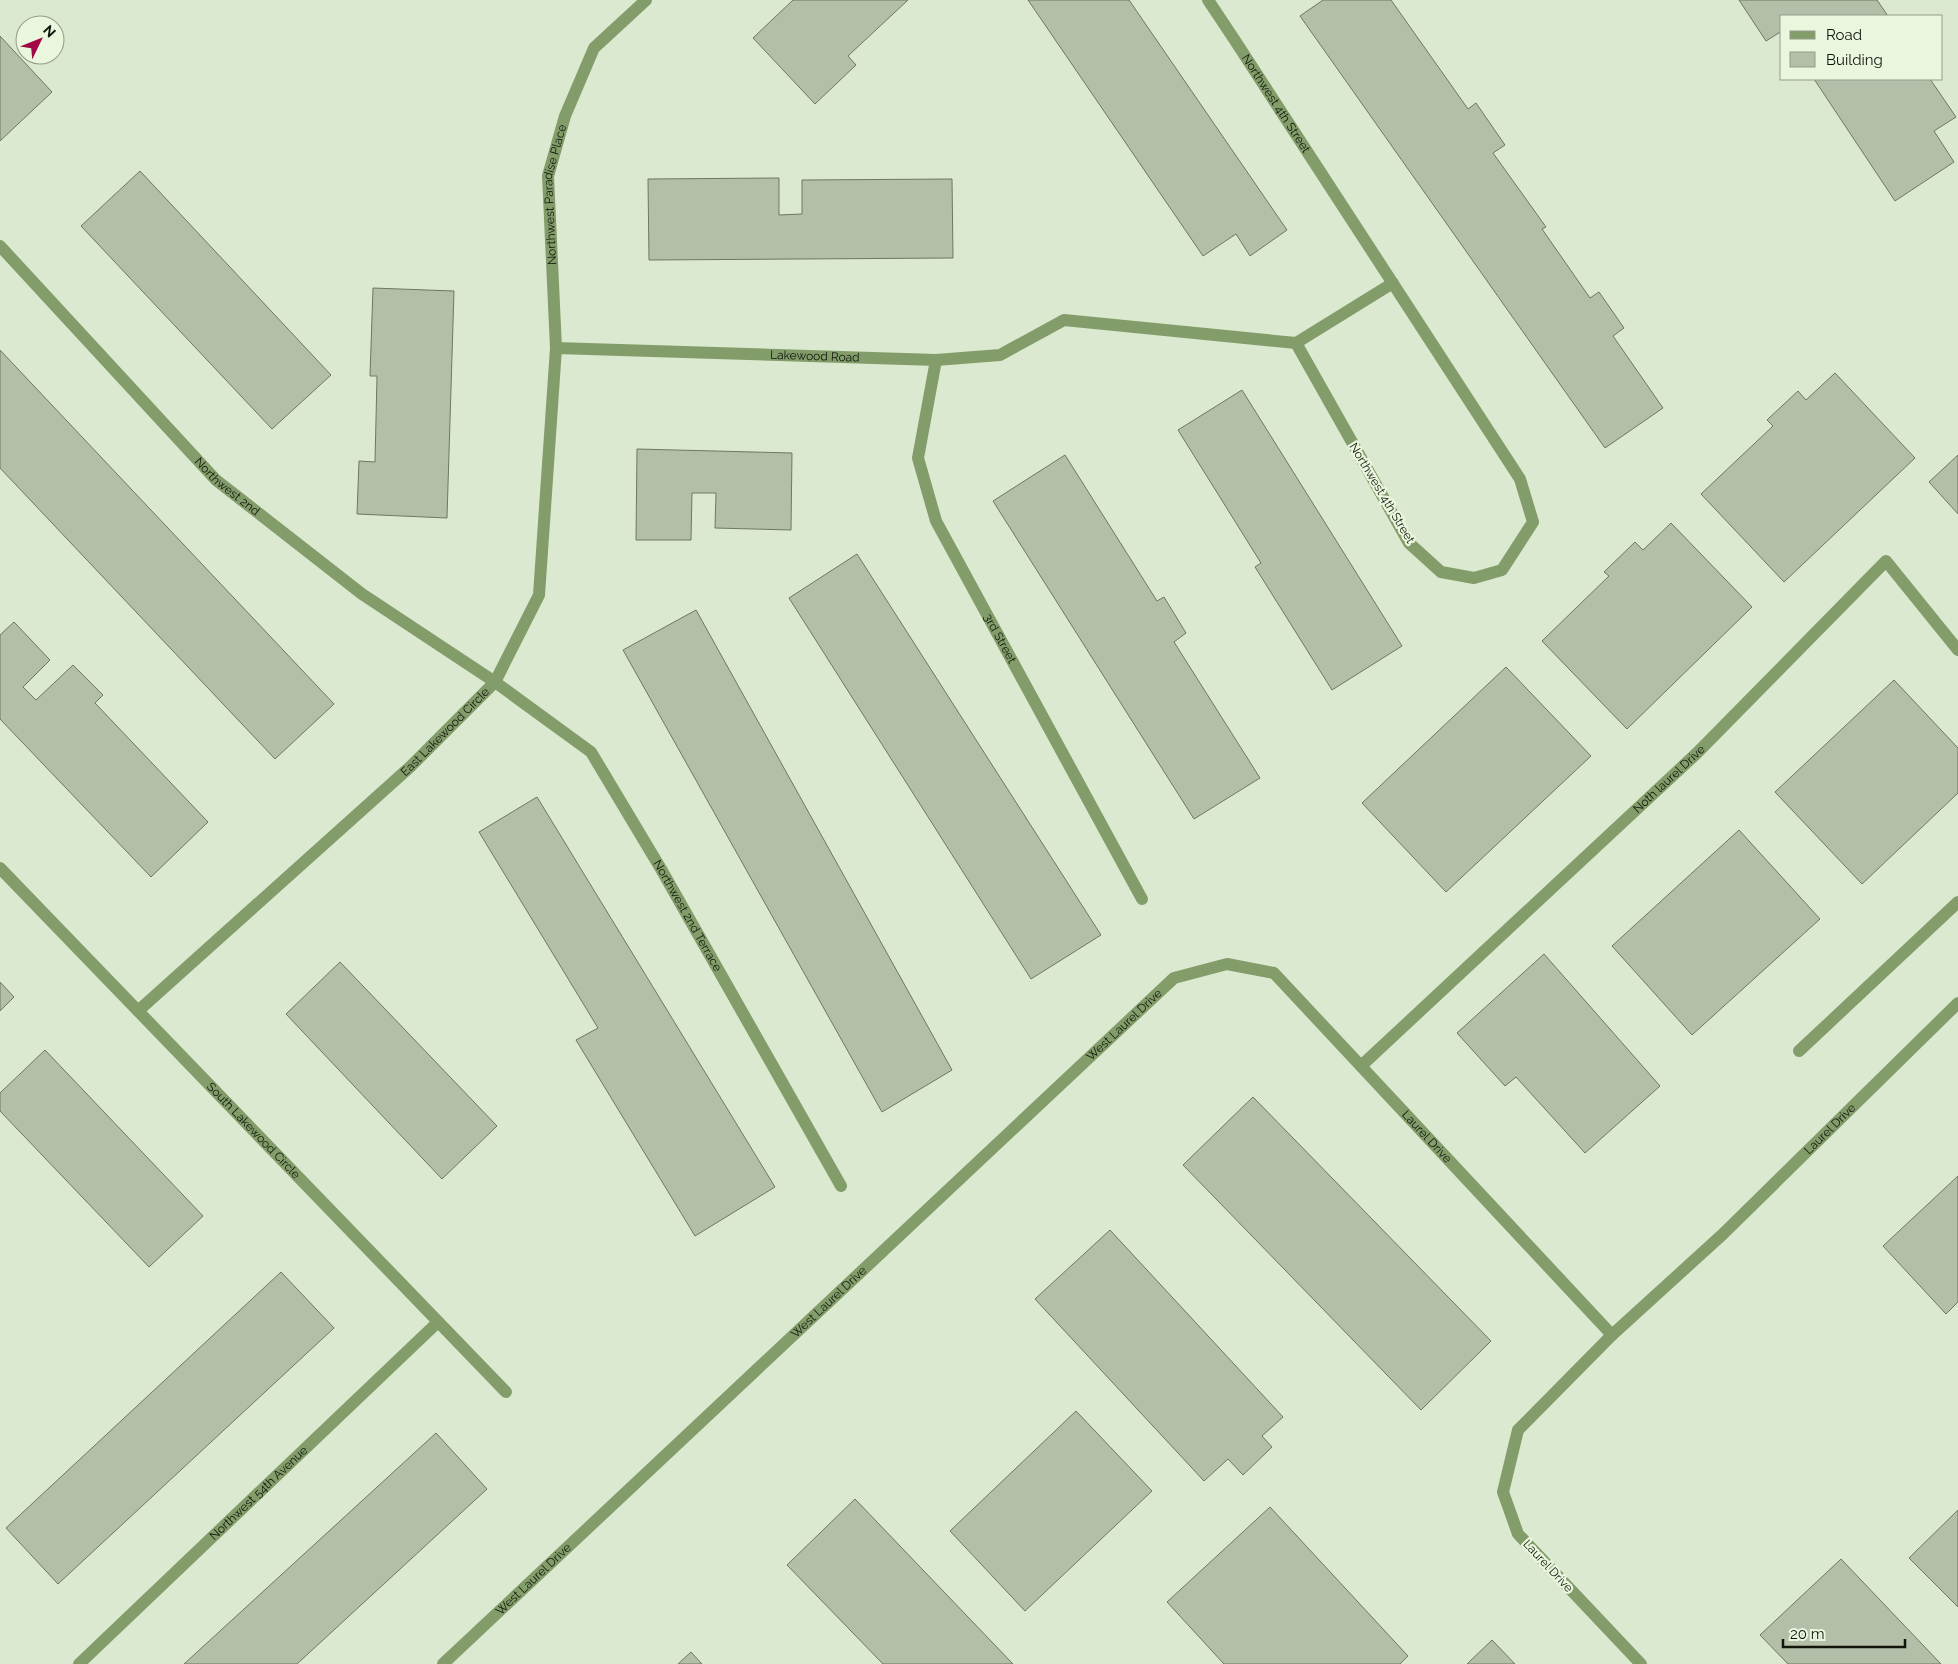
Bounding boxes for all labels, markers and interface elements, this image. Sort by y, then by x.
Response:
north arrow [15,15,65,65]
legend [1780,15,1943,80]
text: N [40,22,59,40]
text: Road [1826,26,1862,44]
text: Building [1826,51,1883,69]
street label: Northwest 4th Street [1239,52,1313,156]
street label: Northwest Paradise Place [540,123,569,265]
street label: Lakewood Road [770,348,860,365]
street label: Northwest 4th Street [1346,440,1418,546]
street label: Northwest 2nd [192,454,262,518]
street label: 3rd Street [981,611,1019,666]
street label: East Lakewood Circle [398,685,492,779]
street label: Noth laurel Drive [1630,742,1708,816]
street label: Northwest 2nd Terrace [650,857,725,974]
street label: West Laurel Drive [1084,986,1165,1064]
street label: South Lakewood Circle [204,1080,303,1182]
street label: Laurel Drive [1801,1101,1859,1157]
street label: Laurel Drive [1399,1108,1455,1166]
street label: West Laurel Drive [788,1263,869,1341]
street label: Northwest 54th Avenue [207,1443,310,1543]
street label: Laurel Drive [1520,1537,1576,1595]
street label: West Laurel Drive [493,1540,574,1618]
scale bar [1783,1616,1906,1648]
text: 20 m [1790,1625,1825,1643]

